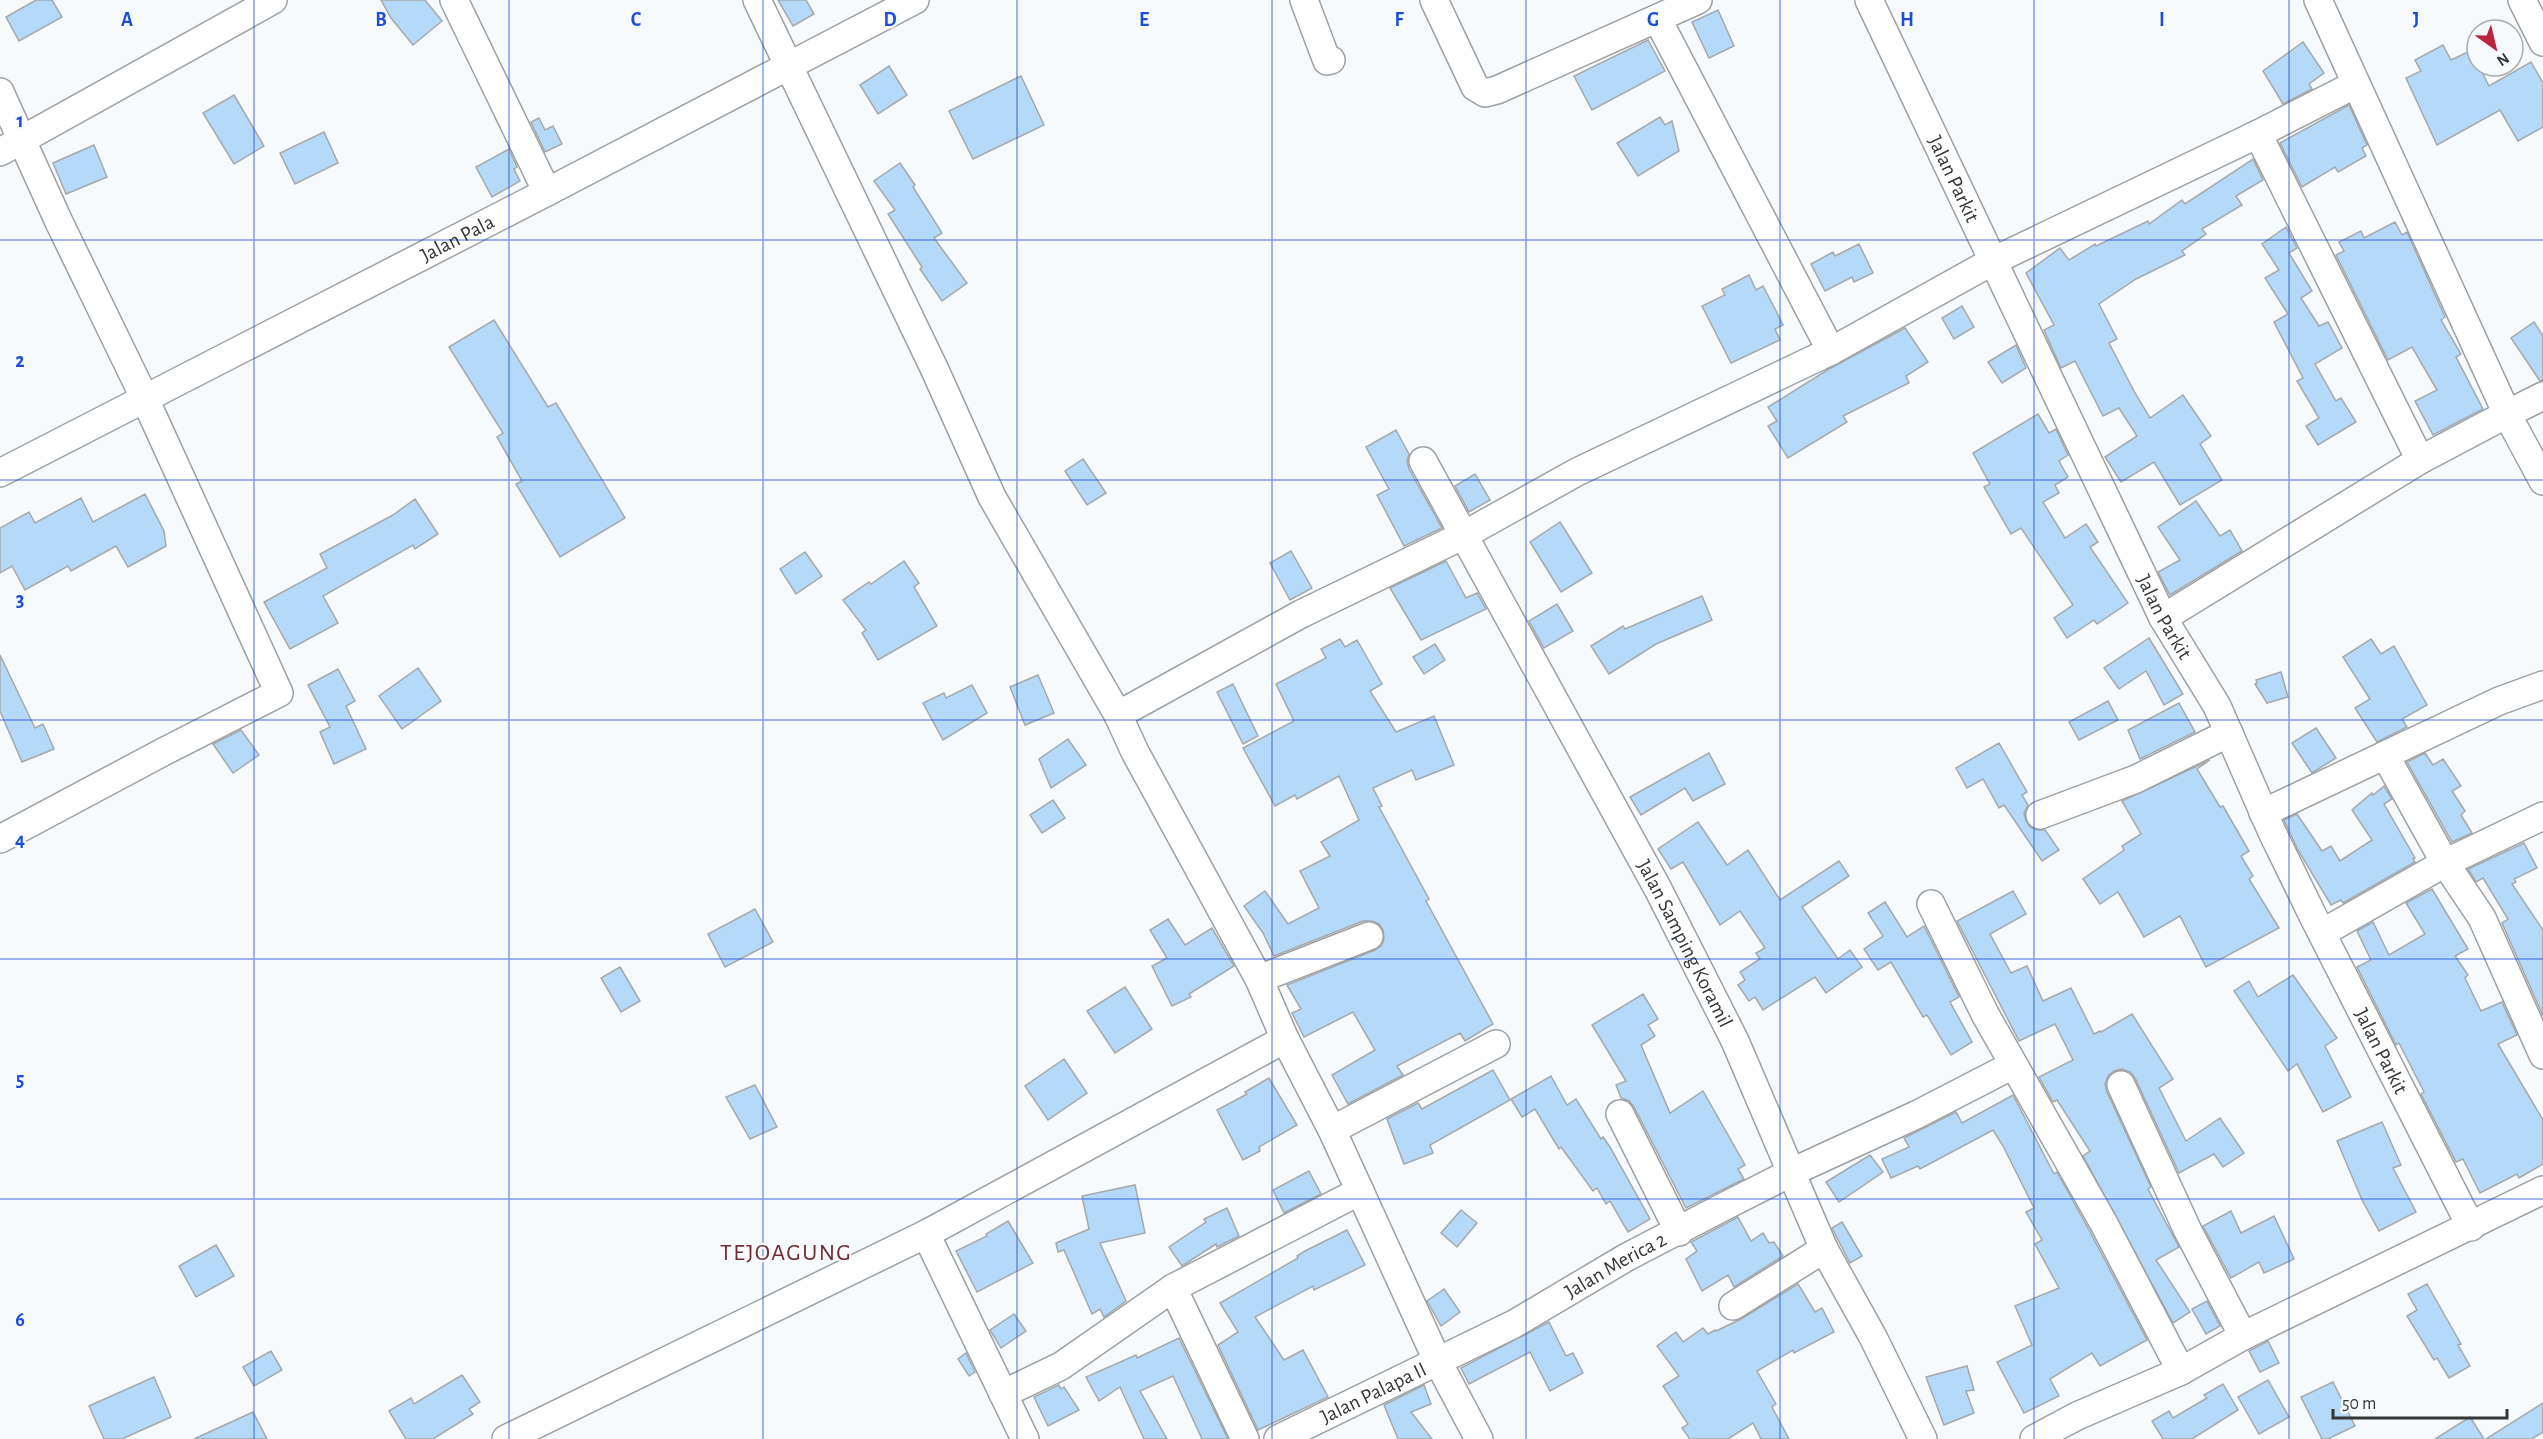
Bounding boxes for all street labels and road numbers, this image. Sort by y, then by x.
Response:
street label: Jalan Parkit [1924,133,1983,226]
street label: Jalan Pala [417,211,498,266]
street label: Jalan Parkit [2133,571,2196,663]
street label: Jalan Samping Koramil [1633,856,1736,1031]
street label: Jalan Parkit [2351,1005,2412,1098]
street label: Jalan Merica 2 [1561,1228,1670,1302]
street label: Jalan Palapa II [1317,1358,1430,1428]

